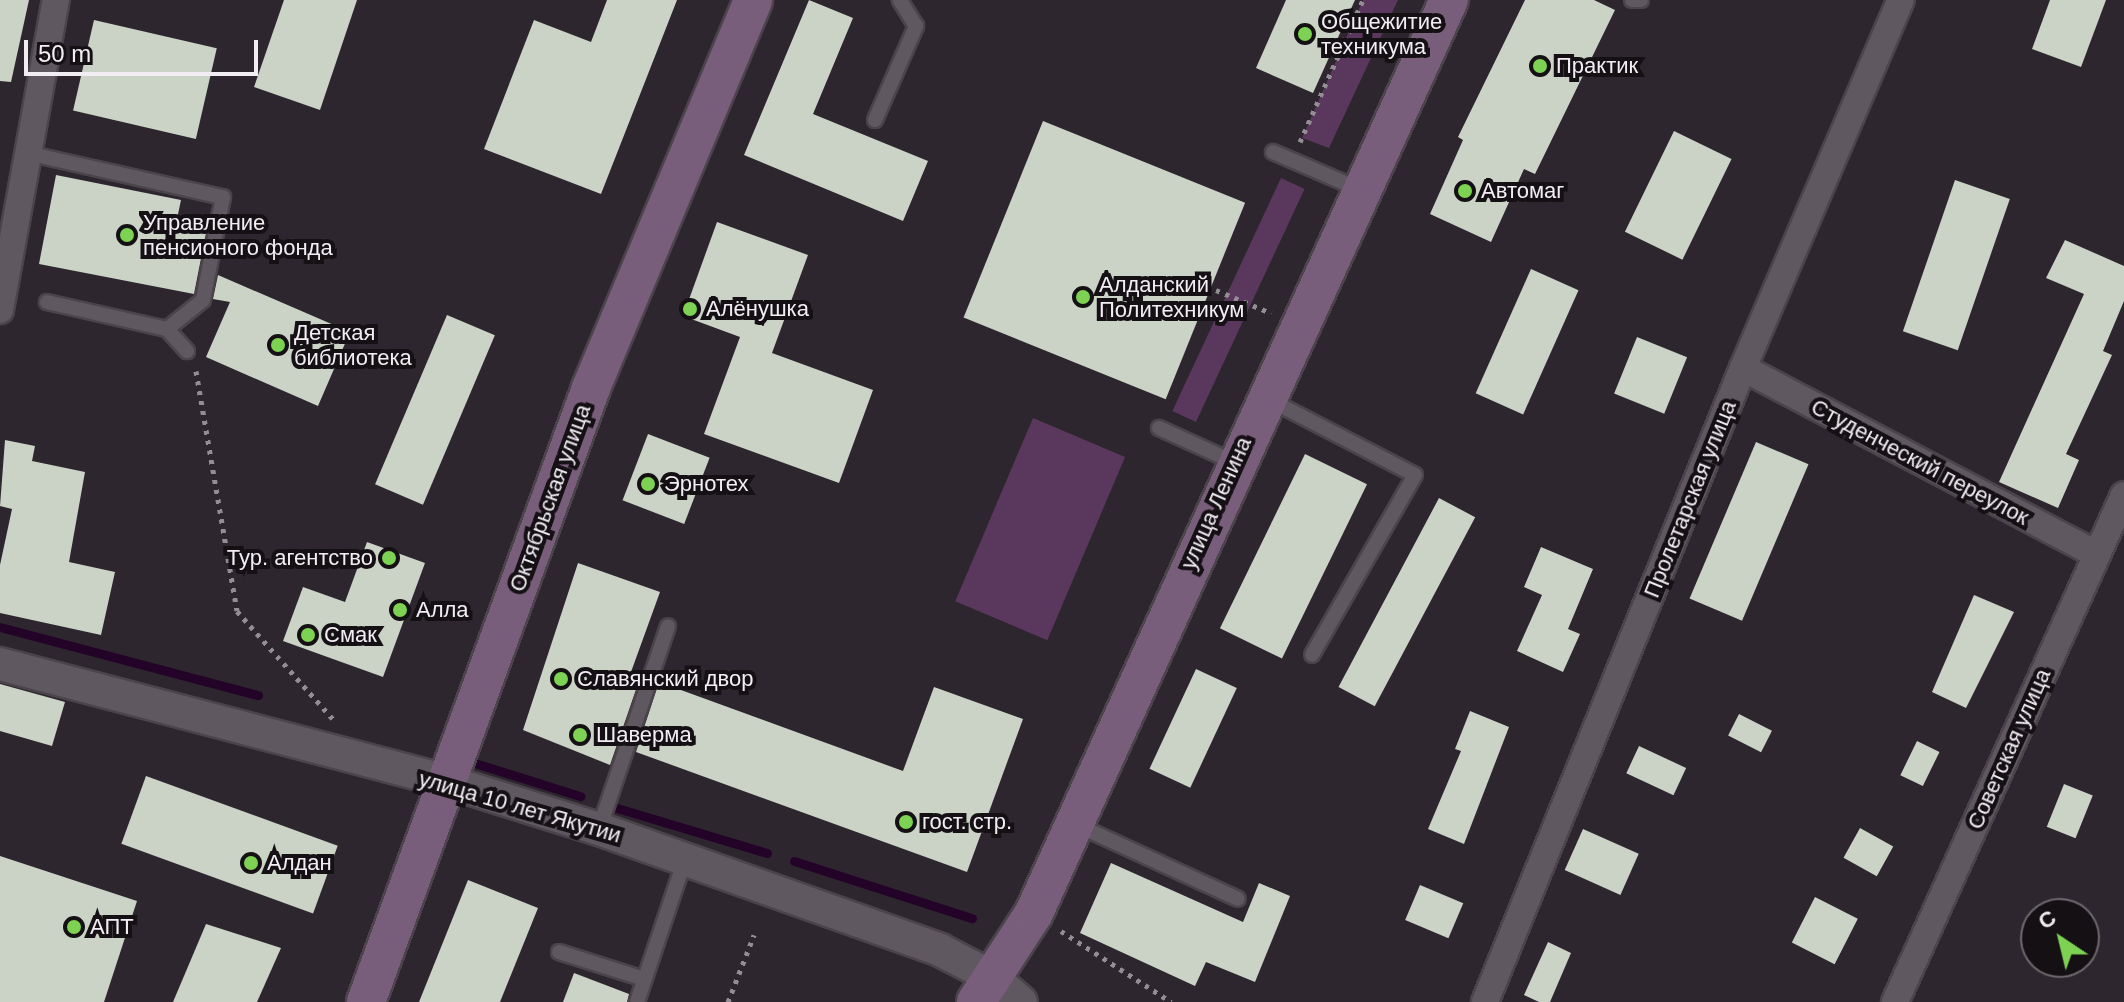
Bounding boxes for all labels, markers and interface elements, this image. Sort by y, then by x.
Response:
place label: Общежитие техникума [1321,8,1442,60]
scale bar [28,24,262,74]
marker: Общежитие техникума [1296,25,1314,43]
text: 50 m [38,40,91,67]
place label: Практик [1556,53,1638,79]
marker: Практик [1531,57,1549,75]
place label: Автомаг [1481,178,1564,204]
marker: Автомаг [1456,182,1474,200]
place label: Управление пенсионого фонда [143,209,333,260]
marker: Управление пенсионого фонда [118,226,136,244]
place label: Алданский Политехникум [1099,271,1244,322]
marker: Алданский Политехникум [1074,288,1092,306]
place label: Алёнушка [706,296,809,322]
marker: Алёнушка [681,300,699,318]
place label: Детская библиотека [294,319,412,370]
marker: Детская библиотека [269,336,287,354]
street label: Студенческий переулок [1807,393,2033,531]
street label: Пролетарская улица [1638,397,1742,601]
street label: Октябрьская улица [504,401,596,595]
street label: улица Ленина [1175,433,1257,573]
place label: Эрнотех [664,471,749,497]
marker: Эрнотех [639,475,657,493]
place label: Тур. агентство [227,545,373,571]
marker: Тур. агентство [380,549,398,567]
place label: Алла [416,597,469,623]
marker: Алла [391,601,409,619]
place label: Смак [324,622,377,648]
marker: Смак [299,626,317,644]
street label: Советская улица [1962,665,2056,833]
place label: Славянский двор [577,666,754,692]
marker: Славянский двор [552,670,570,688]
place label: Шаверма [596,722,692,748]
marker: Шаверма [571,726,589,744]
street label: улица 10 лет Якутии [416,765,624,849]
place label: гост. стр. [922,809,1012,835]
marker: гост. стр. [897,813,915,831]
place label: Алдан [267,850,332,876]
marker: Алдан [242,854,260,872]
north arrow [2020,898,2100,978]
text: С [2033,905,2061,934]
place label: АПТ [90,914,134,940]
marker: АПТ [65,918,83,936]

